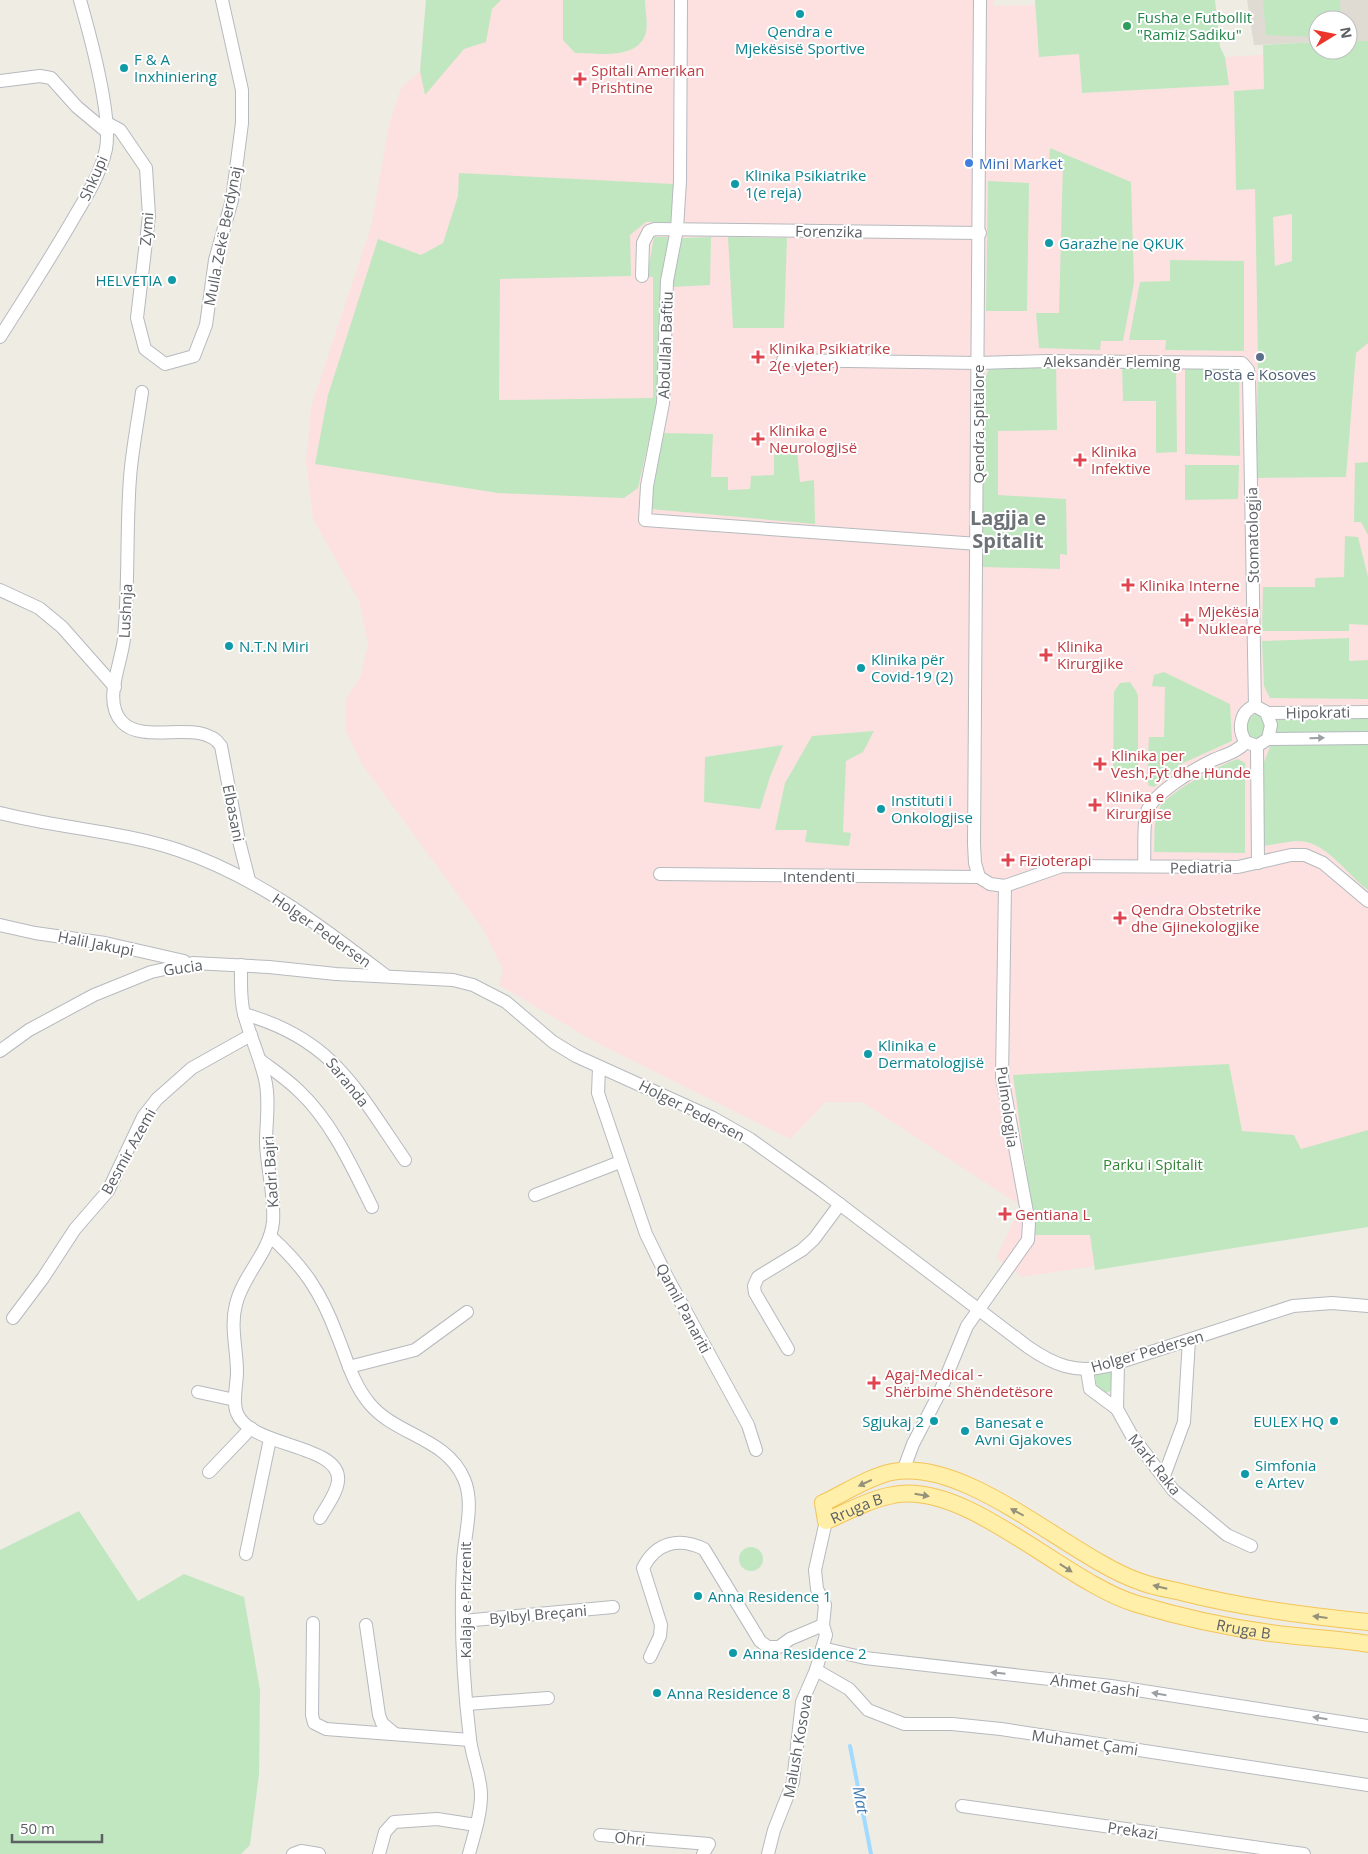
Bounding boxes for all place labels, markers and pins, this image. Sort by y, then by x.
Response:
place label: Fusha e Futbollit "Ramiz Sadiku" [1137,7,1252,44]
marker: Qendra e Mjekësisë Sportive [794,8,806,20]
marker: Fusha e Futbollit "Ramiz Sadiku" [1121,20,1133,32]
place label: Qendra e Mjekësisë Sportive [735,21,865,58]
place label: F & A Inxhiniering [134,49,217,86]
place label: Spitali Amerikan Prishtine [591,60,704,97]
marker: F & A Inxhiniering [118,62,130,74]
marker: Spitali Amerikan Prishtine [573,72,587,86]
place label: Mini Market [979,153,1063,173]
marker: Mini Market [963,157,975,169]
place label: Klinika Psikiatrike 1(e reja) [745,165,866,202]
marker: Klinika Psikiatrike 1(e reja) [729,178,741,190]
place label: Garazhe ne QKUK [1059,233,1185,253]
marker: Garazhe ne QKUK [1043,237,1055,249]
place label: HELVETIA [96,270,163,290]
marker: HELVETIA [166,274,178,286]
place label: Klinika Psikiatrike 2(e vjeter) [769,338,890,375]
marker: Klinika Psikiatrike 2(e vjeter) [751,350,765,364]
marker: Posta e Kosoves [1254,351,1266,363]
place label: Posta e Kosoves [1204,364,1316,384]
place label: Klinika e Neurologjisë [769,420,857,457]
marker: Klinika e Neurologjisë [751,432,765,446]
place label: Klinika Infektive [1091,441,1151,478]
marker: Klinika Infektive [1073,453,1087,467]
place label: Klinika Interne [1139,575,1240,595]
marker: Klinika Interne [1121,578,1135,592]
place label: Mjekësia Nukleare [1198,601,1261,638]
marker: Mjekësia Nukleare [1180,613,1194,627]
place label: N.T.N Miri [239,636,309,656]
place label: Klinika Kirurgjike [1057,636,1123,673]
marker: N.T.N Miri [223,640,235,652]
marker: Klinika Kirurgjike [1039,648,1053,662]
place label: Klinika për Covid-19 (2) [871,649,953,686]
marker: Klinika për Covid-19 (2) [855,662,867,674]
place label: Klinika per Vesh,Fyt dhe Hunde [1111,745,1251,782]
marker: Klinika per Vesh,Fyt dhe Hunde [1093,757,1107,771]
place label: Klinika e Kirurgjise [1106,786,1172,823]
place label: Instituti i Onkologjise [891,790,973,827]
marker: Klinika e Kirurgjise [1088,798,1102,812]
marker: Instituti i Onkologjise [875,803,887,815]
place label: Fizioterapi [1019,850,1092,870]
marker: Fizioterapi [1001,853,1015,867]
place label: Qendra Obstetrike dhe Gjinekologjike [1131,899,1261,936]
marker: Qendra Obstetrike dhe Gjinekologjike [1113,911,1127,925]
place label: Klinika e Dermatologjisë [878,1035,984,1072]
marker: Klinika e Dermatologjisë [862,1048,874,1060]
place label: Gentiana L [1015,1204,1090,1224]
marker: Gentiana L [999,1208,1011,1220]
place label: Agaj-Medical - Shërbime Shëndetësore [885,1364,1053,1401]
marker: Agaj-Medical - Shërbime Shëndetësore [867,1376,881,1390]
place label: Sgjukaj 2 [862,1411,924,1431]
place label: EULEX HQ [1253,1411,1324,1431]
place label: Banesat e Avni Gjakoves [975,1412,1072,1449]
marker: Sgjukaj 2 [928,1415,940,1427]
marker: EULEX HQ [1328,1415,1340,1427]
marker: Banesat e Avni Gjakoves [959,1425,971,1437]
place label: Simfonia e Artev [1255,1455,1316,1492]
marker: Simfonia e Artev [1239,1468,1251,1480]
place label: Anna Residence 1 [708,1586,832,1606]
marker: Anna Residence 1 [692,1590,704,1602]
place label: Anna Residence 2 [743,1643,867,1663]
marker: Anna Residence 2 [727,1647,739,1659]
place label: Anna Residence 8 [667,1683,791,1703]
marker: Anna Residence 8 [651,1687,663,1699]

